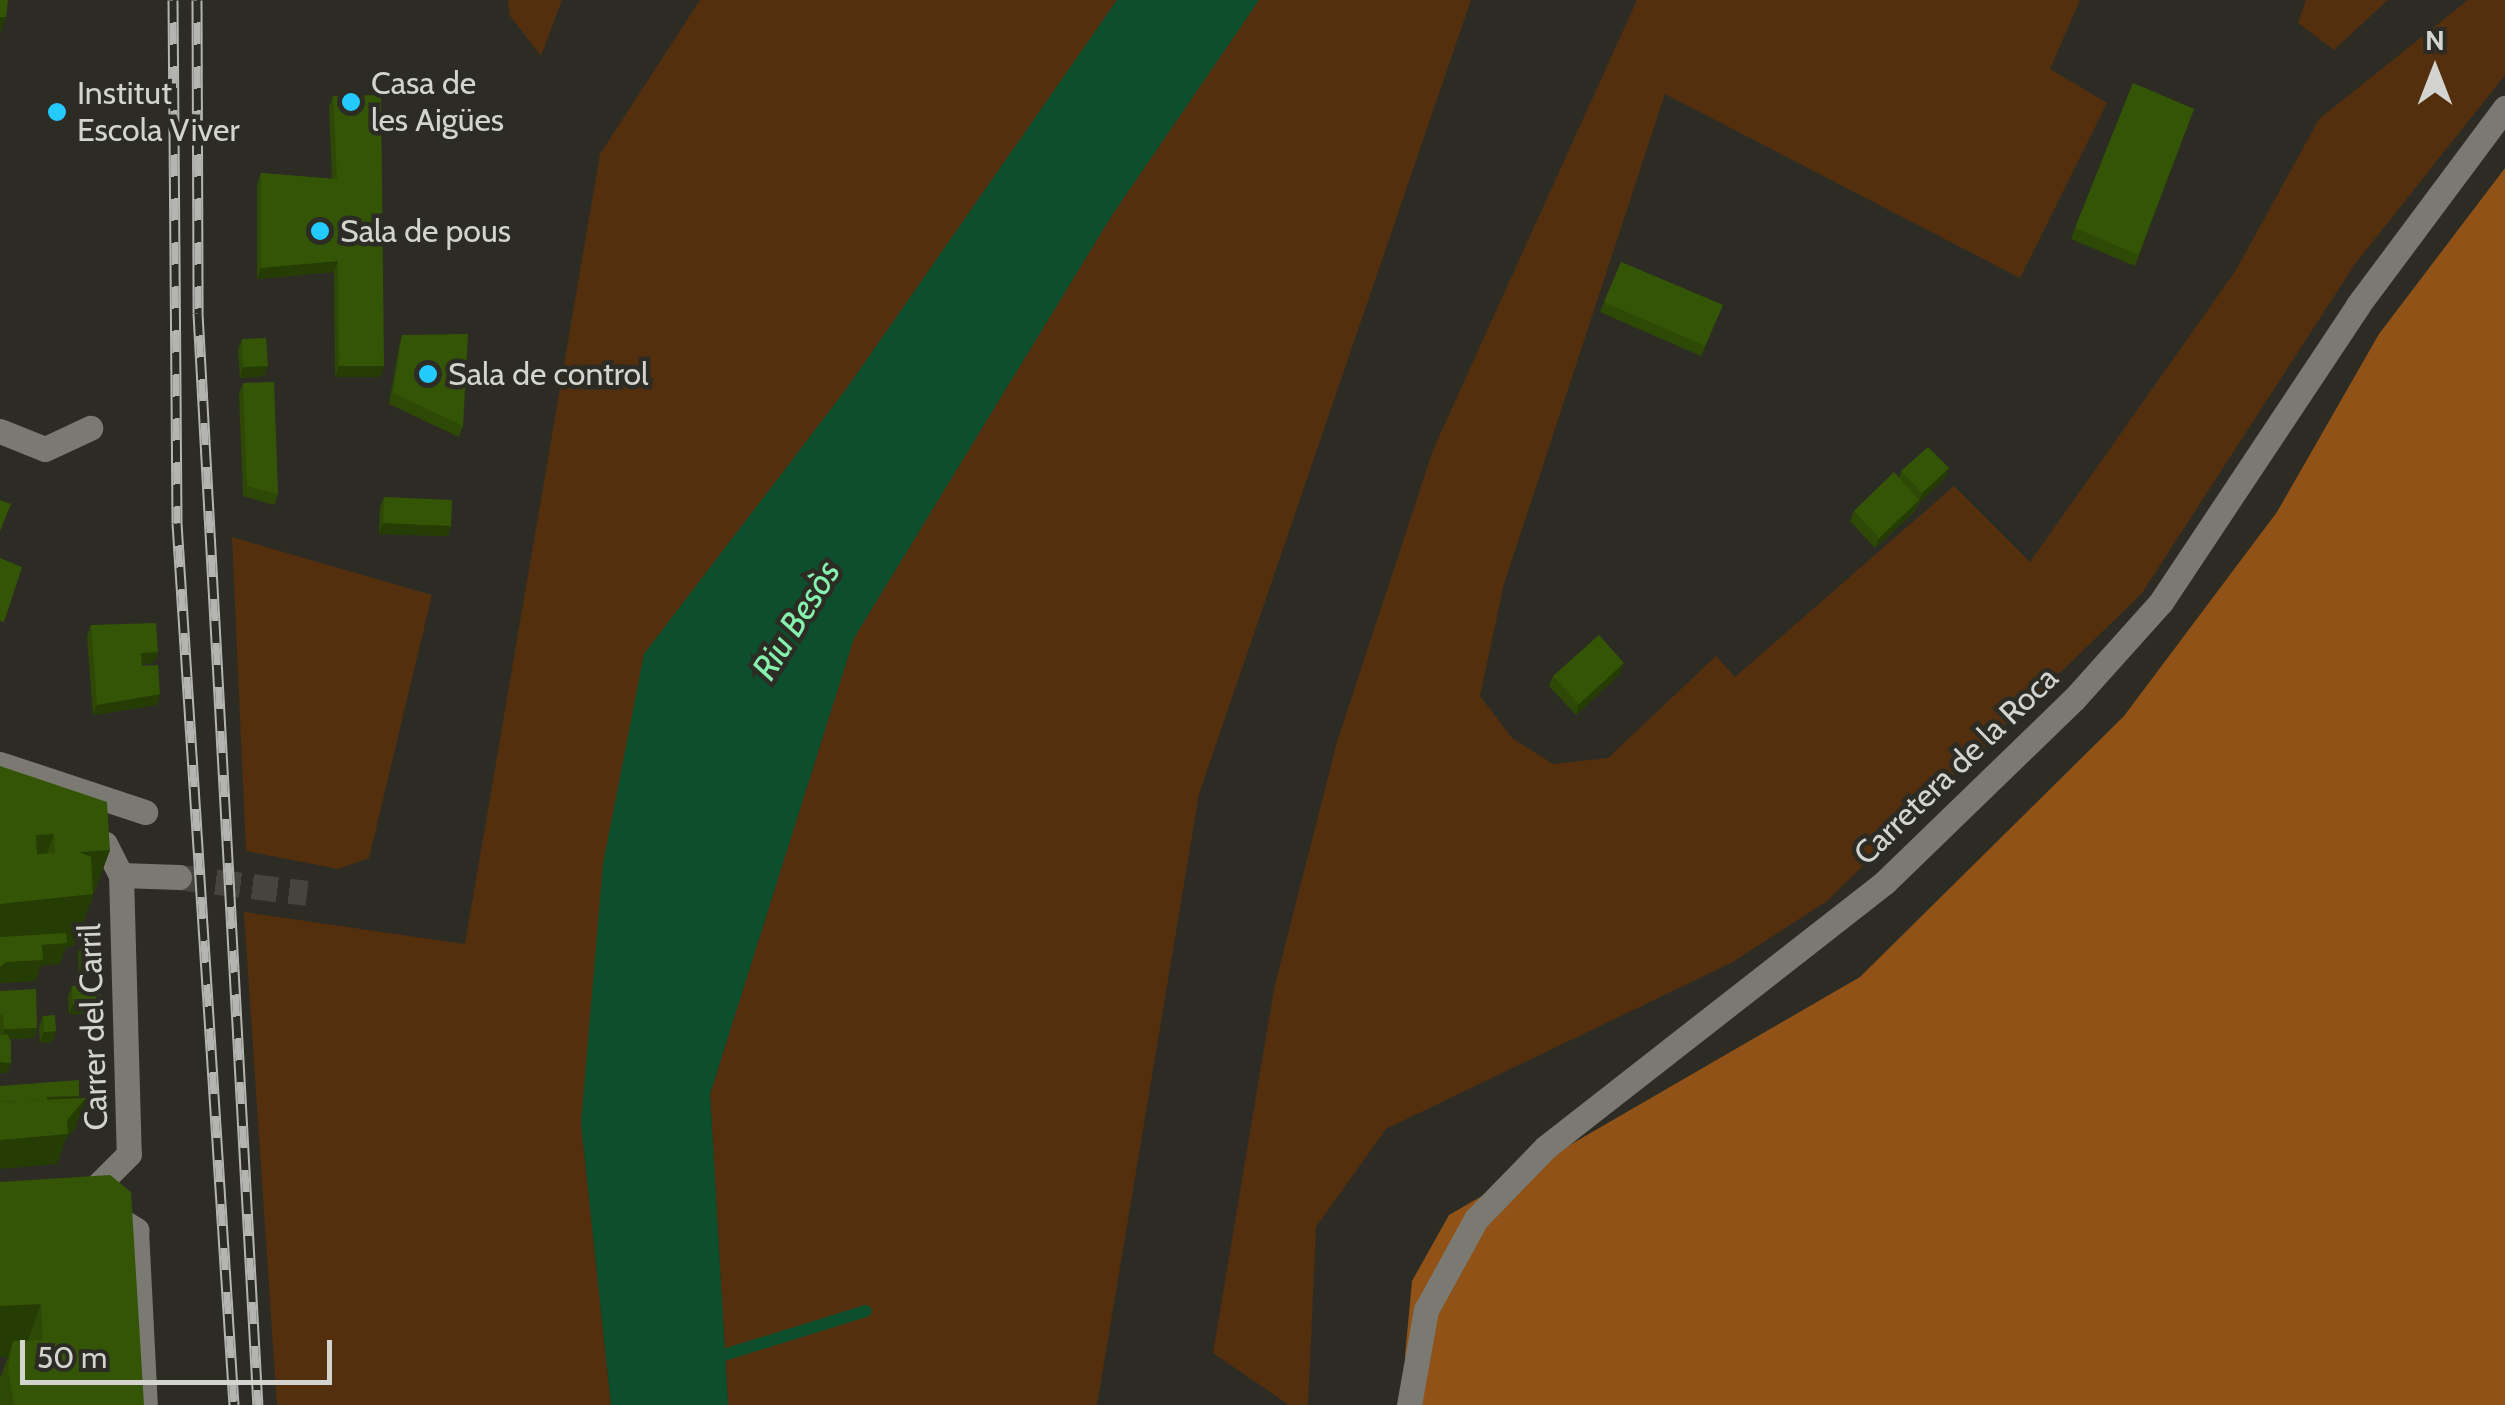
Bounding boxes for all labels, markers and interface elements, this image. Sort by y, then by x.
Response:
north arrow [2385,20,2485,120]
text: N [2425,23,2445,57]
place label: Casa de les Aigües [371,65,504,140]
place label: Institut Escola Viver [77,75,239,150]
marker: Casa de les Aigües [340,91,362,113]
marker: Institut Escola Viver [46,101,68,123]
place label: Sala de pous [340,212,511,250]
marker: Sala de pous [309,220,331,242]
place label: Sala de control [448,355,649,393]
marker: Sala de control [417,363,439,385]
water label: Riu Besòs [743,553,849,687]
street label: Carretera de la Roca [1846,659,2066,873]
street label: Carrer del Carril [70,923,116,1131]
scale bar [25,1320,338,1382]
text: 50 m [37,1339,107,1376]

